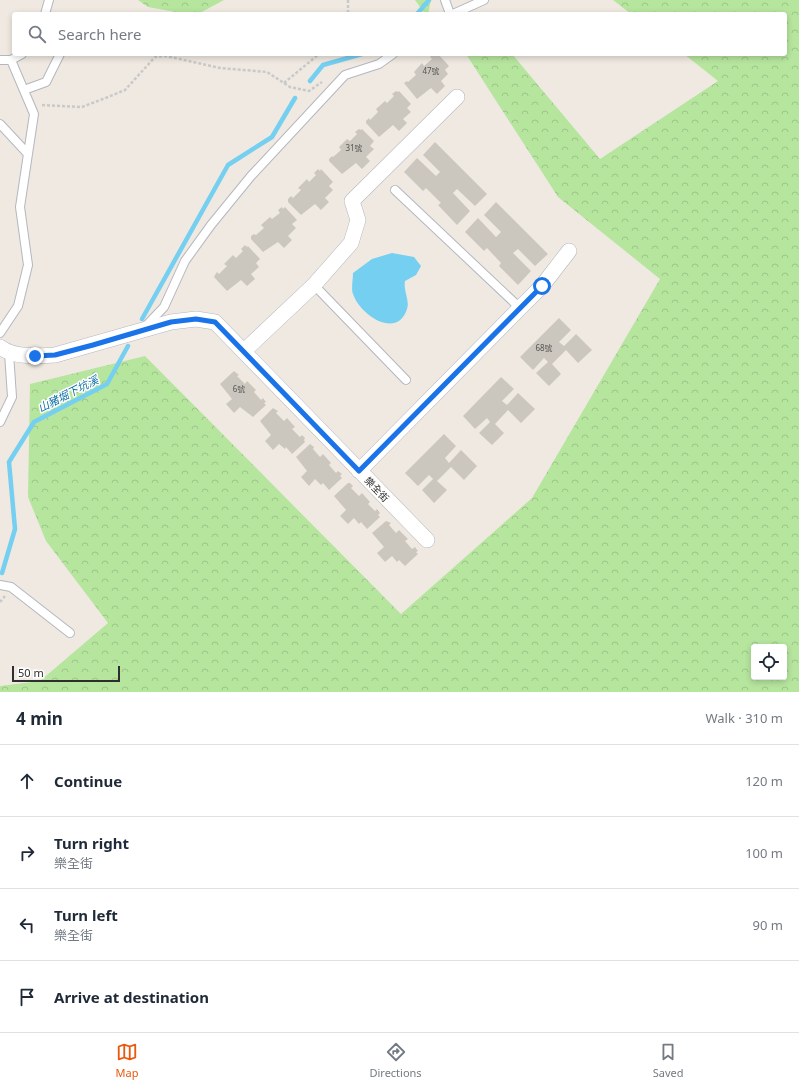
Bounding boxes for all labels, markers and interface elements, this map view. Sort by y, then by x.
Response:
search box [12,12,787,56]
icon: search [26,23,48,45]
text: Search here [58,24,141,44]
house number: 47號 [422,65,440,76]
house number: 31號 [345,142,363,153]
route start [533,277,551,295]
house number: 68號 [535,342,553,353]
route end [26,347,44,365]
water label: 山豬堀下坑溪 [35,371,102,415]
house number: 6號 [233,383,245,394]
street label: 樂全街 [362,473,392,505]
map controls [751,644,787,680]
button: locate [751,644,787,680]
scale bar [12,664,120,683]
text: 50 m [18,665,44,680]
text: 4 min [16,707,63,730]
text: Walk · 310 m [705,709,783,727]
icon: ahead [16,770,38,792]
text: Continue [54,771,122,791]
text: 120 m [745,772,783,790]
text: Turn right [54,833,129,853]
icon: right [16,842,38,864]
text: 100 m [745,844,783,862]
text: 樂全街 [54,854,93,872]
text: Turn left [54,905,118,925]
icon: left [16,914,38,936]
text: 90 m [753,916,783,934]
text: 樂全街 [54,926,93,944]
icon: arrive [16,986,38,1008]
text: Arrive at destination [54,987,209,1007]
tab: Map [116,1041,138,1080]
tab: Directions [369,1041,422,1080]
tab: Saved [653,1041,683,1080]

